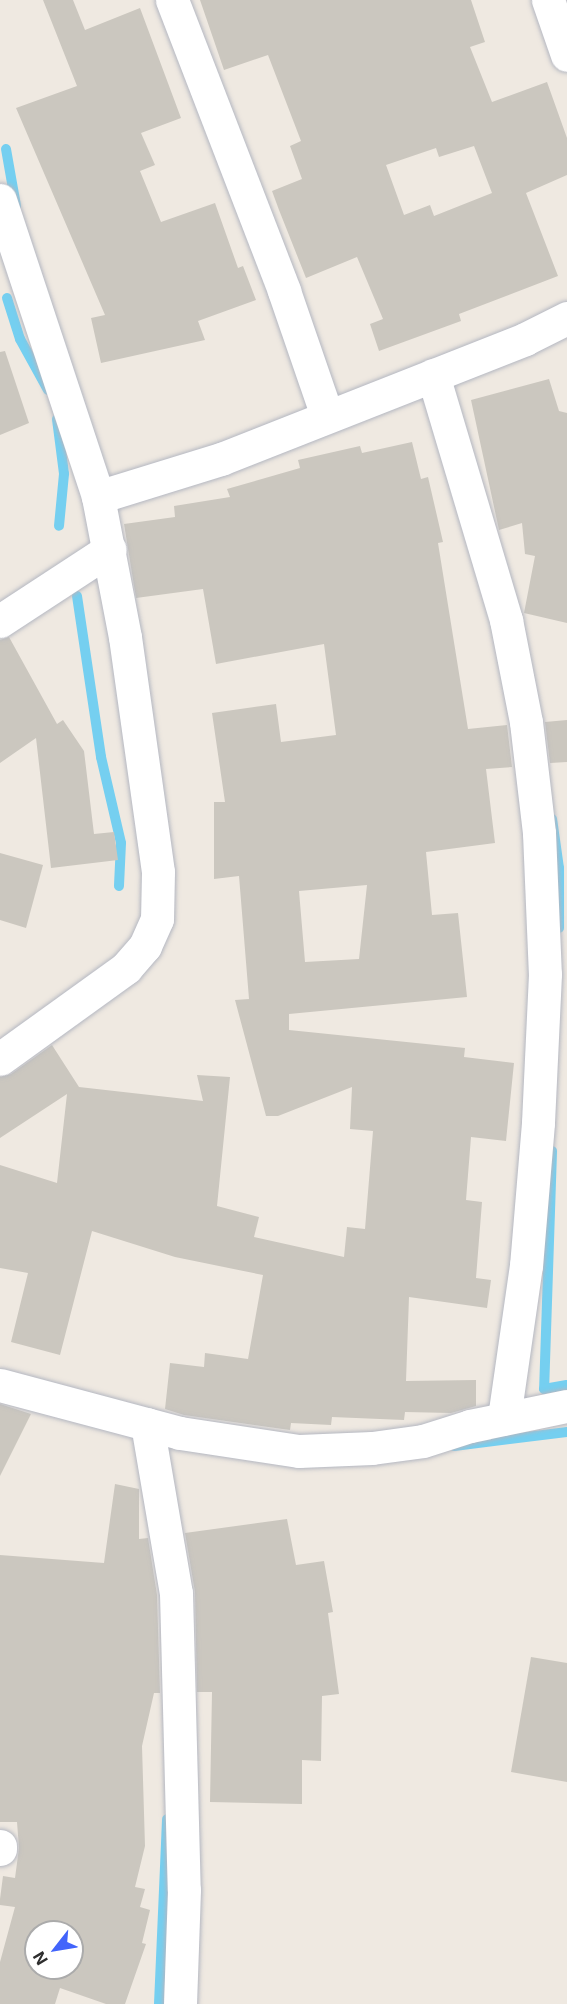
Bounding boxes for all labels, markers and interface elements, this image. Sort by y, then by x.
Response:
north arrow [24,1920,84,1980]
text: N [29,1948,52,1969]

